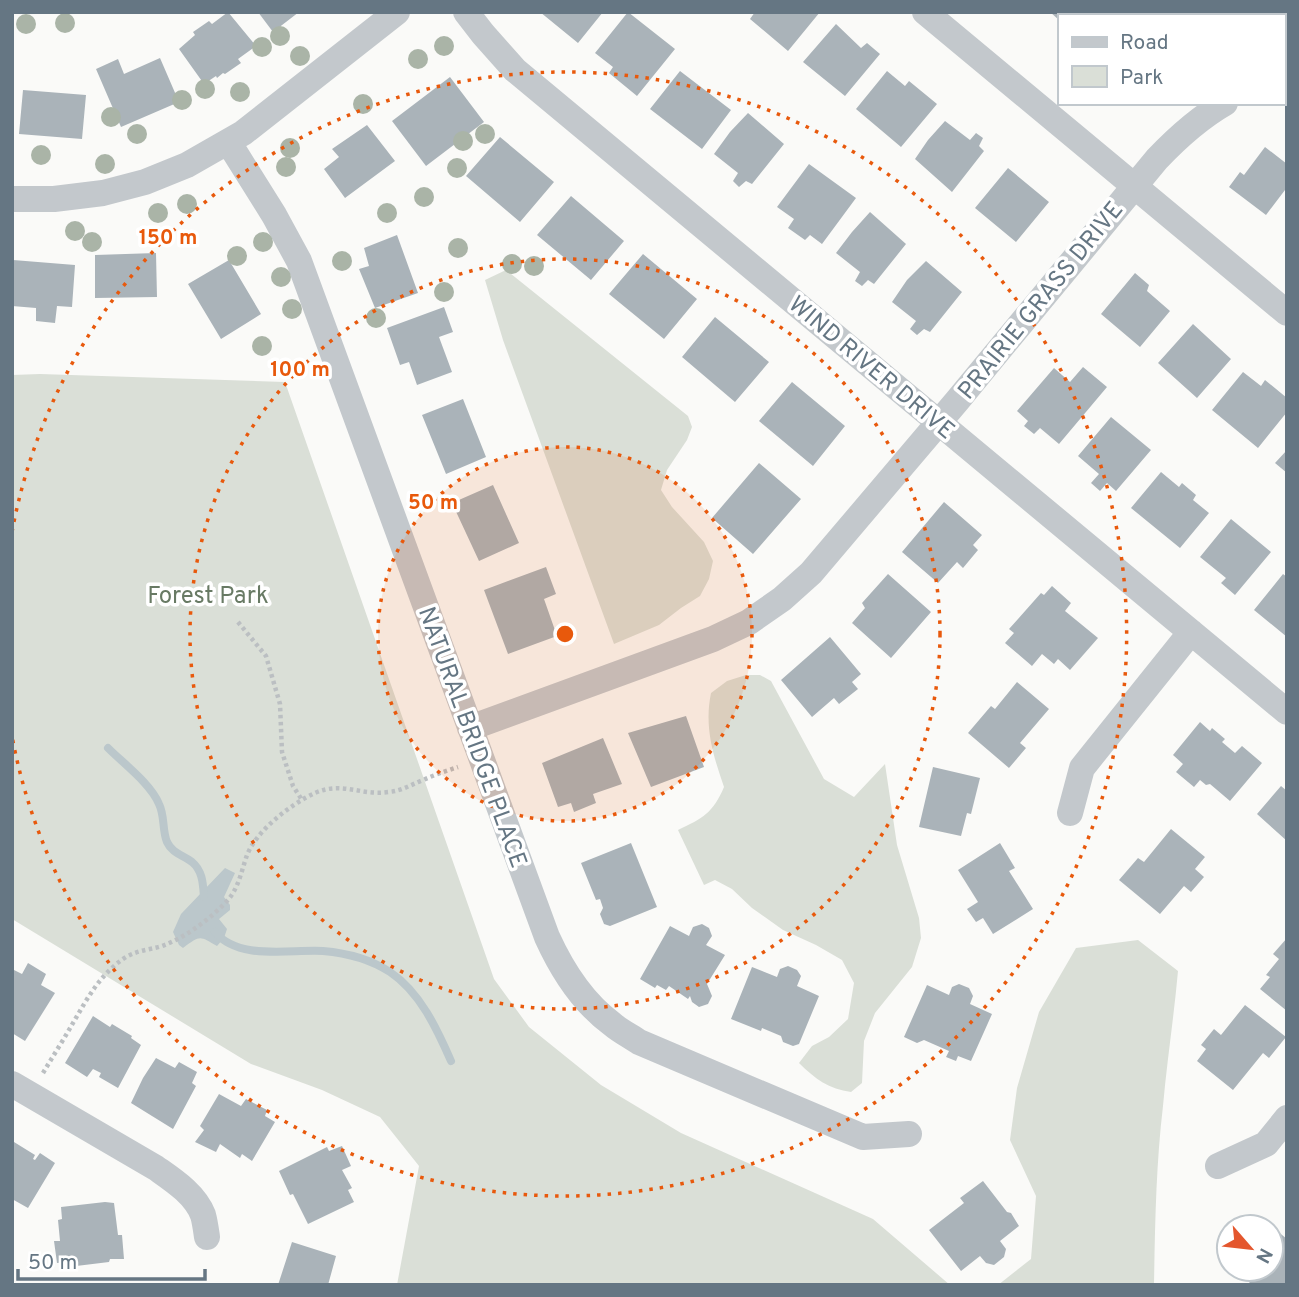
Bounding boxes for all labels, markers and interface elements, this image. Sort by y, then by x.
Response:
legend [1058,14,1285,105]
text: Road [1120,30,1169,57]
text: Park [1120,65,1163,92]
street label: PRAIRIE GRASS DRIVE [952,196,1131,406]
text: 150 m [139,225,197,252]
street label: WIND RIVER DRIVE [782,290,960,447]
text: 100 m [270,357,330,384]
text: 50 m [408,490,458,517]
park label: Forest Park [147,582,269,612]
street label: NATURAL BRIDGE PLACE [410,603,532,872]
centre of rings [553,622,577,646]
north arrow [1215,1213,1285,1283]
scale bar [18,1238,205,1282]
text: N [1249,1243,1277,1267]
text: 50 m [28,1250,77,1277]

